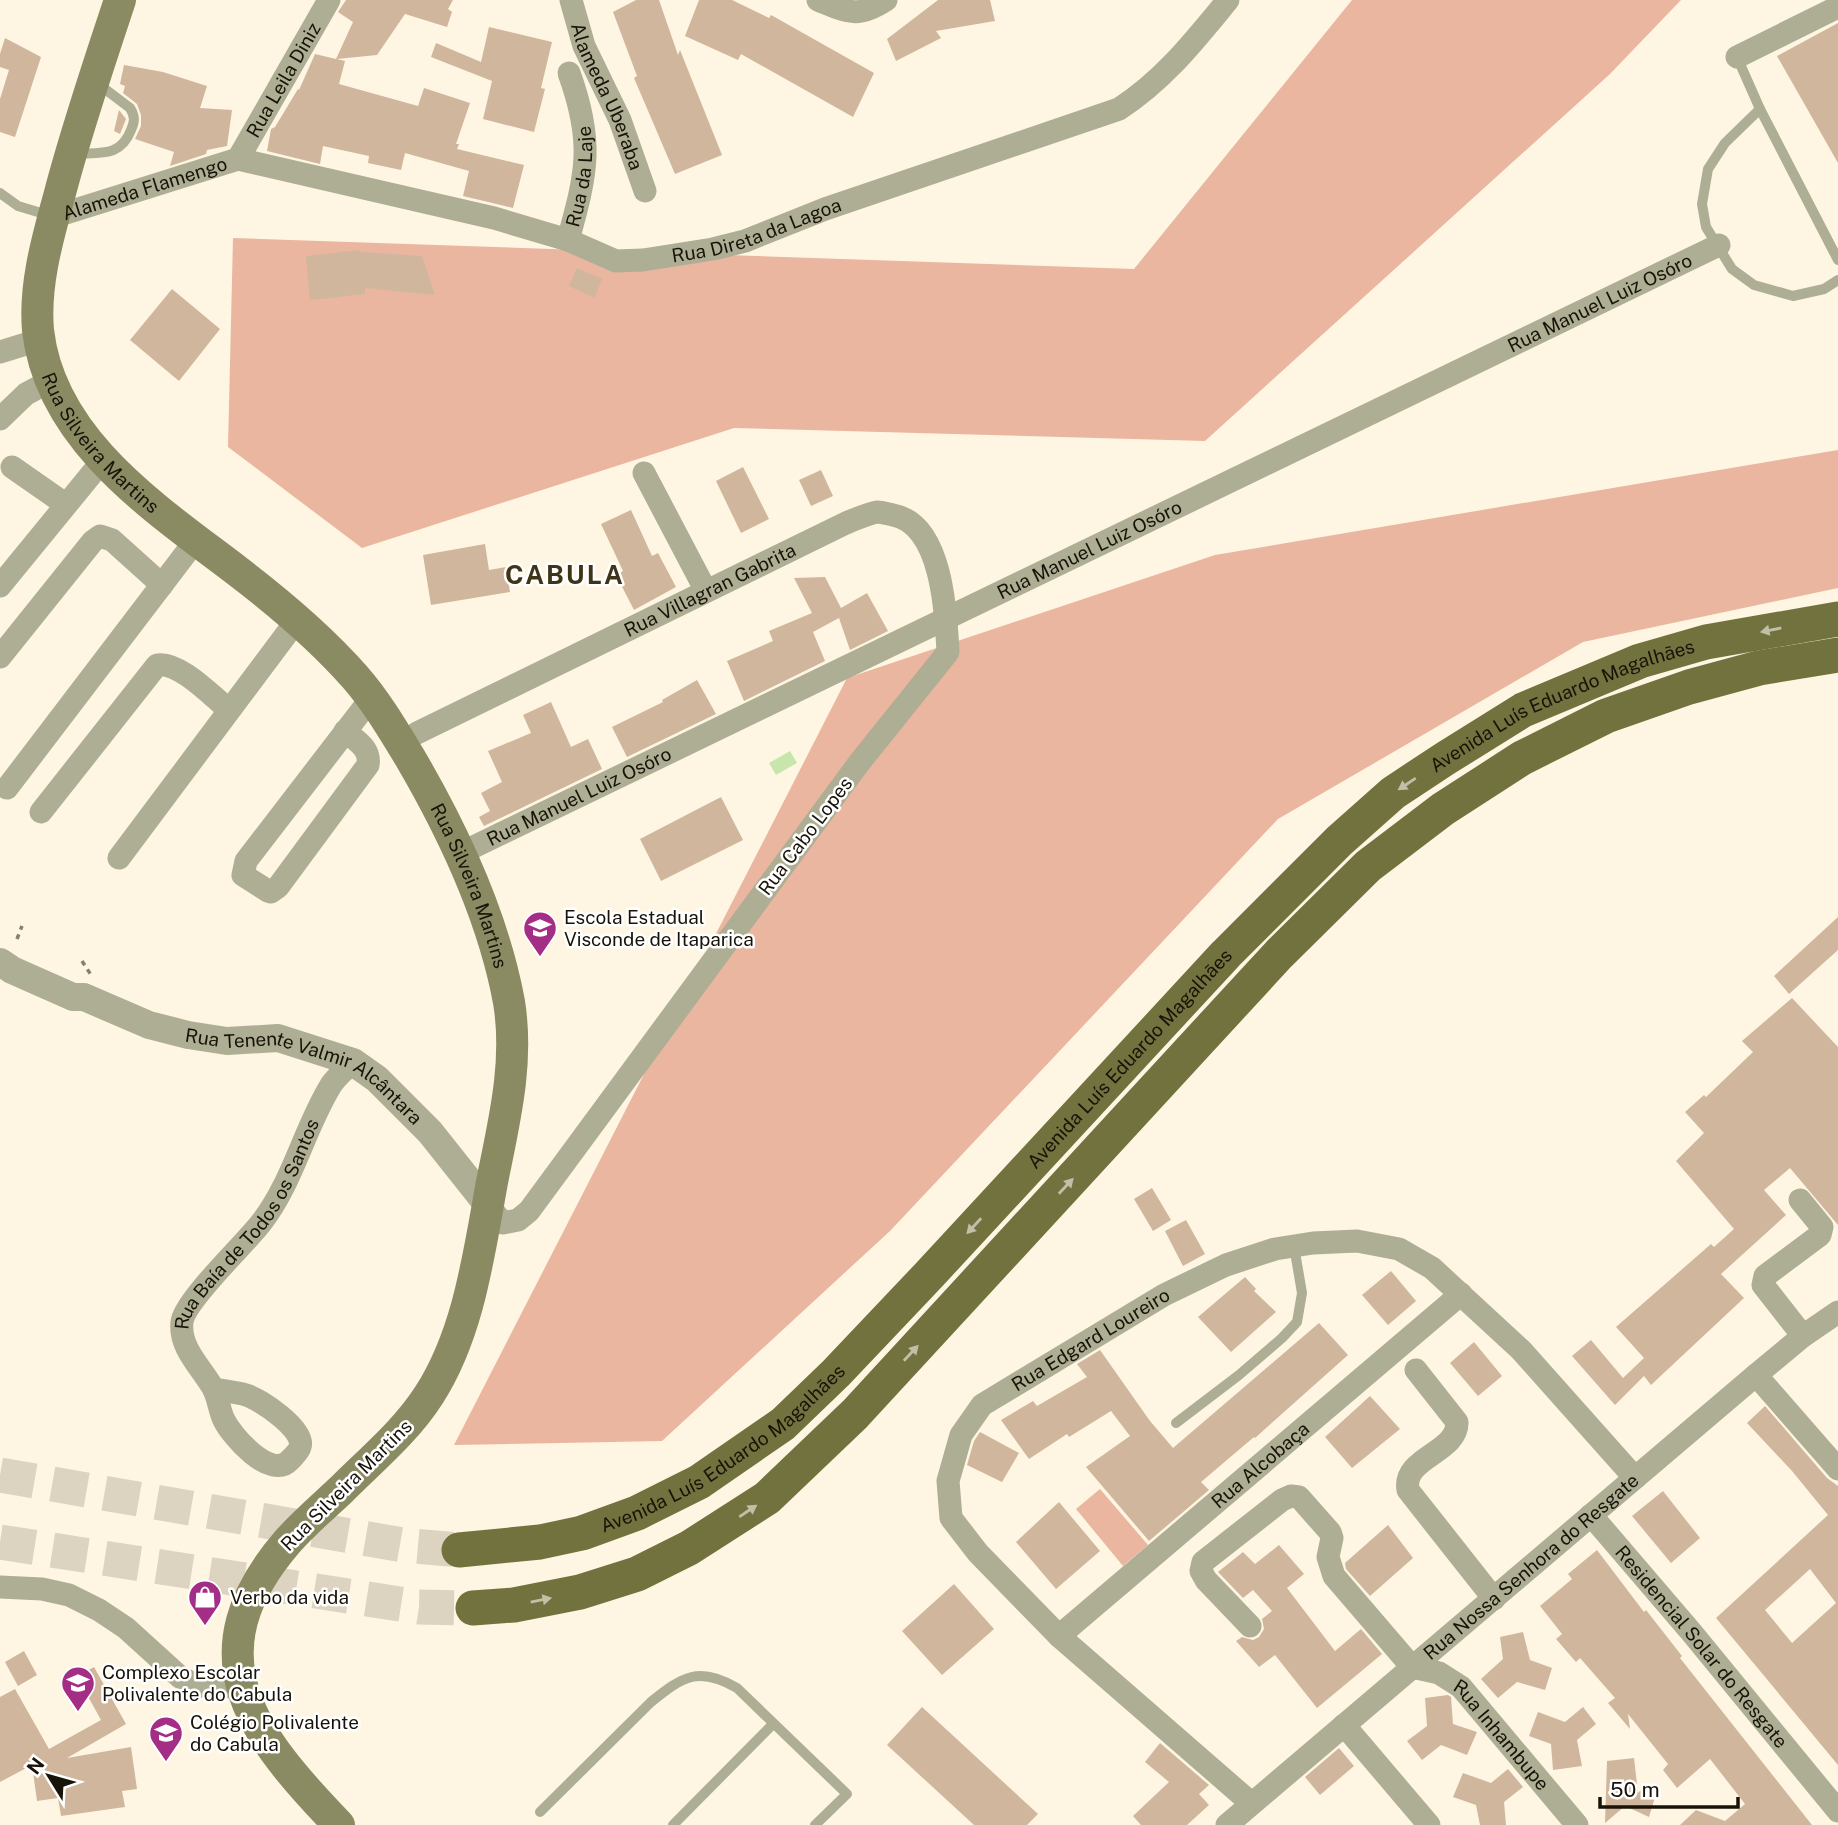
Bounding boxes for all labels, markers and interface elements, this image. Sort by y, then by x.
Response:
street label: Rua Leila Diniz [242,19,325,141]
street label: Alameda Uberaba [567,20,648,173]
street label: Rua da Laje [561,125,596,229]
street label: Alameda Flamengo [60,152,230,224]
street label: Rua Direta da Lagoa [670,193,844,266]
street label: Rua Manuel Luiz Osóro [1504,249,1696,357]
street label: Rua Silveira Martins [38,369,164,518]
street label: Rua Manuel Luiz Osóro [993,495,1185,603]
street label: Rua Villagran Gabrita [620,538,799,641]
district label: CABULA [505,559,625,590]
one-way arrow [1760,624,1782,635]
street label: Avenida Luís Eduardo Magalhães [1426,635,1697,777]
street label: Rua Manuel Luiz Osóro [483,742,675,850]
street label: Rua Cabo Lopes [754,773,856,899]
one-way arrow [1398,777,1416,791]
street label: Rua Silveira Martins [426,799,512,971]
place label: Escola Estadual Visconde de Itaparica [564,906,754,950]
school or university icon: Escola Estadual Visconde de Itaparica [521,909,559,958]
street label: Avenida Luís Eduardo Magalhães [1023,944,1236,1173]
street label: Rua Tenente Valmir Alcântara [184,1024,427,1129]
street label: Rua Baía de Todos os Santos [170,1115,323,1330]
one-way arrow [1057,1178,1073,1195]
one-way arrow [966,1217,982,1235]
street label: Rua Edgard Loureiro [1008,1283,1173,1396]
one-way arrow [903,1344,919,1362]
street label: Avenida Luís Eduardo Magalhães [597,1360,849,1536]
street label: Rua Silveira Martins [276,1415,416,1555]
street label: Rua Alcobaça [1207,1417,1313,1513]
street label: Rua Nossa Senhora do Resgate [1419,1469,1643,1664]
one-way arrow [739,1504,757,1518]
street label: Residencial Solar do Resgate [1611,1541,1793,1752]
shop icon: Verbo da vida [186,1578,224,1627]
place label: Verbo da vida [230,1586,349,1608]
one-way arrow [530,1594,552,1605]
place label: Complexo Escolar Polivalente do Cabula [102,1661,292,1705]
school or university icon: Complexo Escolar Polivalente do Cabula [59,1664,97,1713]
street label: Rua Inhambupe [1450,1674,1554,1795]
place label: Colégio Polivalente do Cabula [190,1711,359,1755]
school or university icon: Colégio Polivalente do Cabula [147,1714,185,1763]
north arrow [14,1741,84,1811]
text: N [22,1753,49,1778]
scale bar [1600,1766,1738,1810]
text: 50 m [1610,1777,1660,1802]

